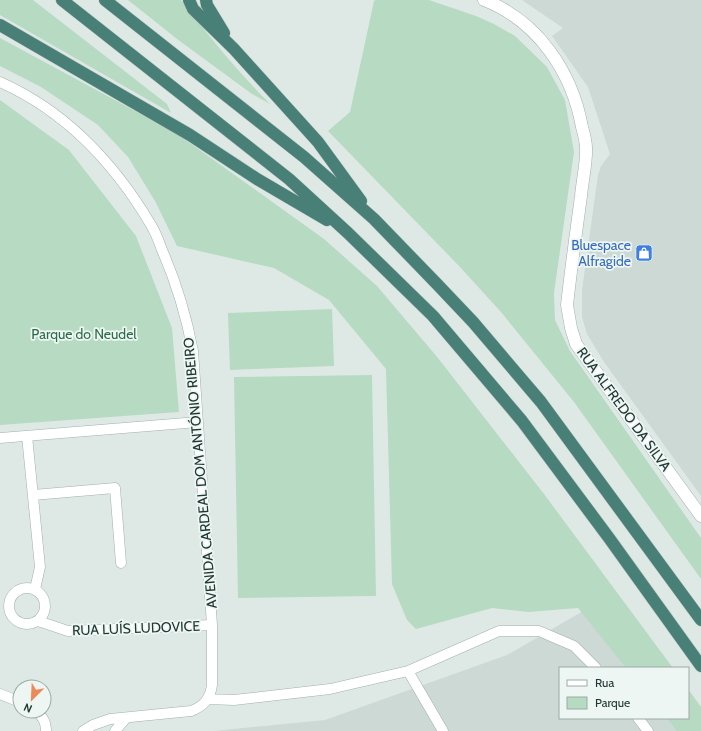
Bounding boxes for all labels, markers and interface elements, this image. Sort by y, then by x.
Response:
place label: Bluespace Alfragide [571,236,631,270]
shop icon: Bluespace Alfragide [634,243,654,263]
park label: Parque do Neudel [31,325,137,343]
street label: AVENIDA CARDEAL DOM ANTÓNIO RIBEIRO [179,337,221,609]
street label: RUA ALFREDO DA SILVA [573,343,675,475]
street label: RUA LUÍS LUDOVICE [72,617,201,639]
legend [559,667,689,719]
text: Rua [595,675,614,690]
north arrow [12,679,52,719]
text: Parque [595,695,630,710]
text: N [22,700,34,716]

